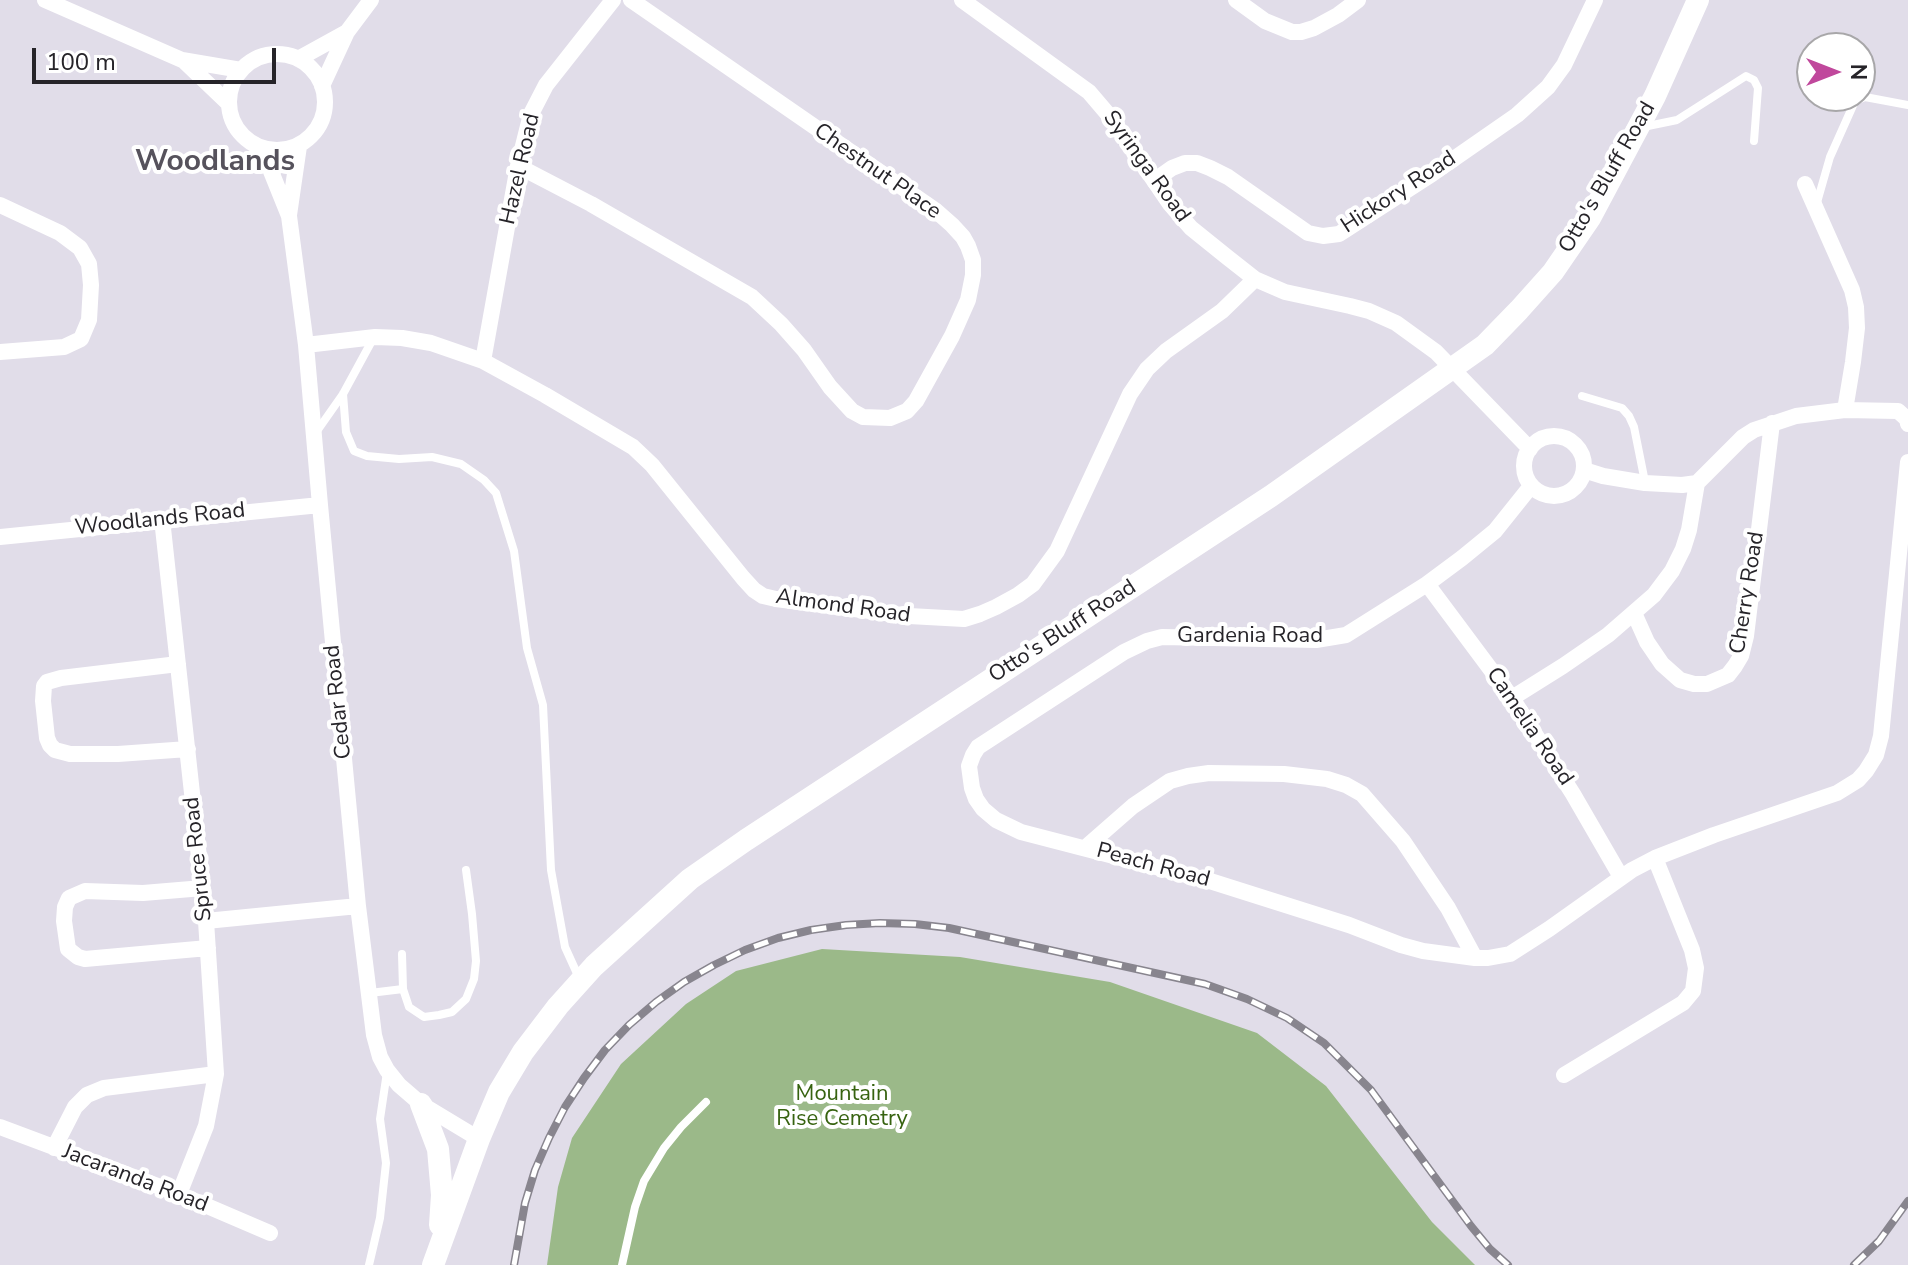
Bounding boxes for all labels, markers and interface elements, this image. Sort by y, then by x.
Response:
scale bar [36,32,280,82]
north arrow [1796,32,1876,112]
text: 100 m [46,46,116,78]
text: N [1843,64,1873,80]
street label: Otto's Bluff Road [1554,98,1662,258]
street label: Syringa Road [1097,106,1195,228]
street label: Hazel Road [495,111,547,227]
street label: Chestnut Place [808,118,946,226]
district label: Woodlands [135,145,295,181]
street label: Hickory Road [1337,146,1461,240]
street label: Woodlands Road [74,498,246,542]
street label: Cherry Road [1725,530,1771,656]
street label: Otto's Bluff Road [984,575,1142,689]
street label: Almond Road [774,584,912,630]
street label: Gardenia Road [1177,624,1323,650]
street label: Cedar Road [320,643,358,761]
street label: Camelia Road [1480,663,1578,791]
street label: Spruce Road [179,795,219,923]
street label: Peach Road [1093,838,1213,894]
park label: Mountain Rise Cemetry [776,1082,908,1134]
street label: Jacaranda Road [58,1139,212,1219]

